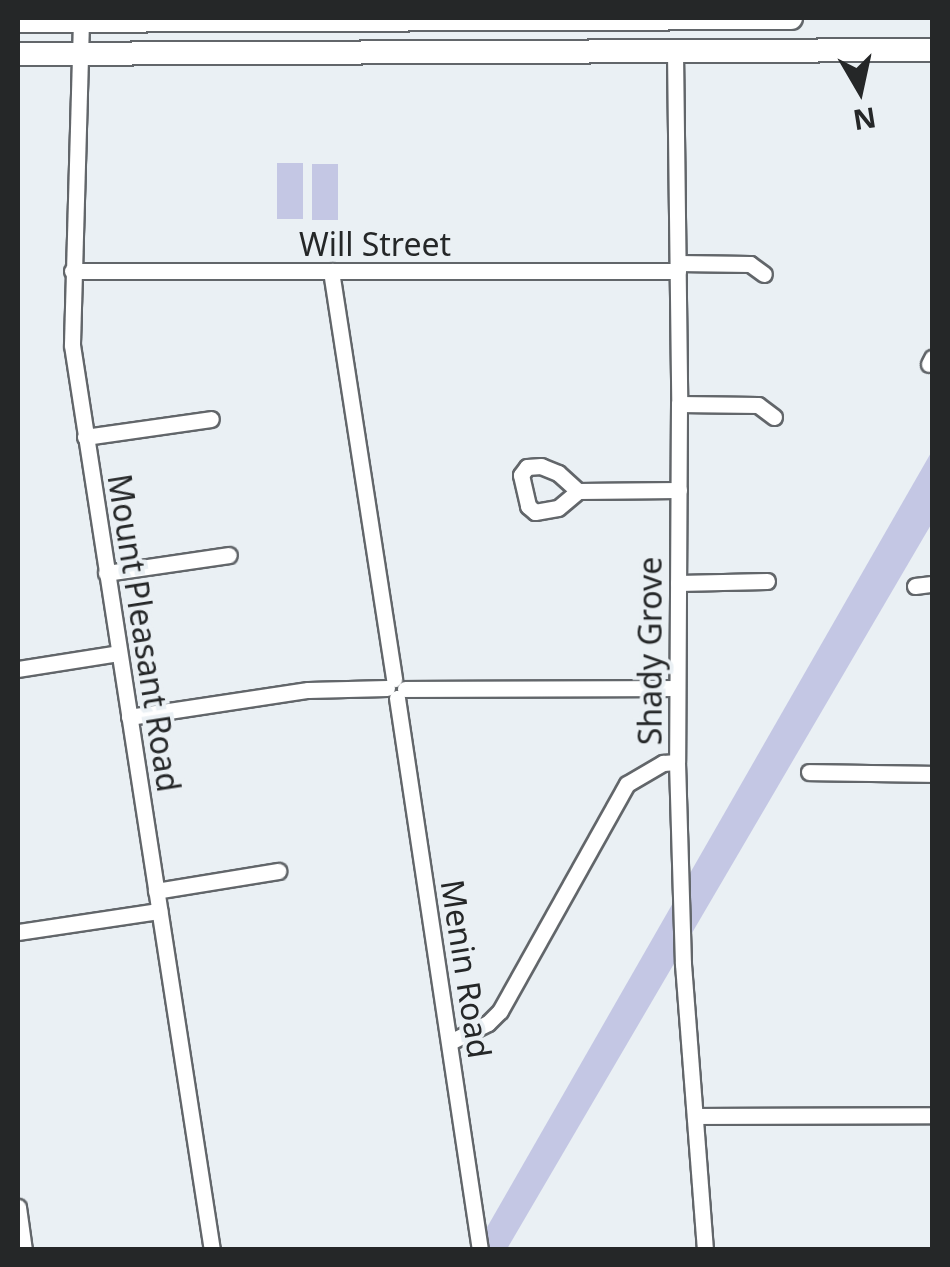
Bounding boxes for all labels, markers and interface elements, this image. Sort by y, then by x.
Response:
north arrow [810,40,910,140]
text: N [850,99,879,140]
street label: Will Street [299,225,451,263]
street label: Mount Pleasant Road [100,471,188,795]
street label: Shady Grove [631,557,669,745]
street label: Menin Road [433,877,499,1061]

